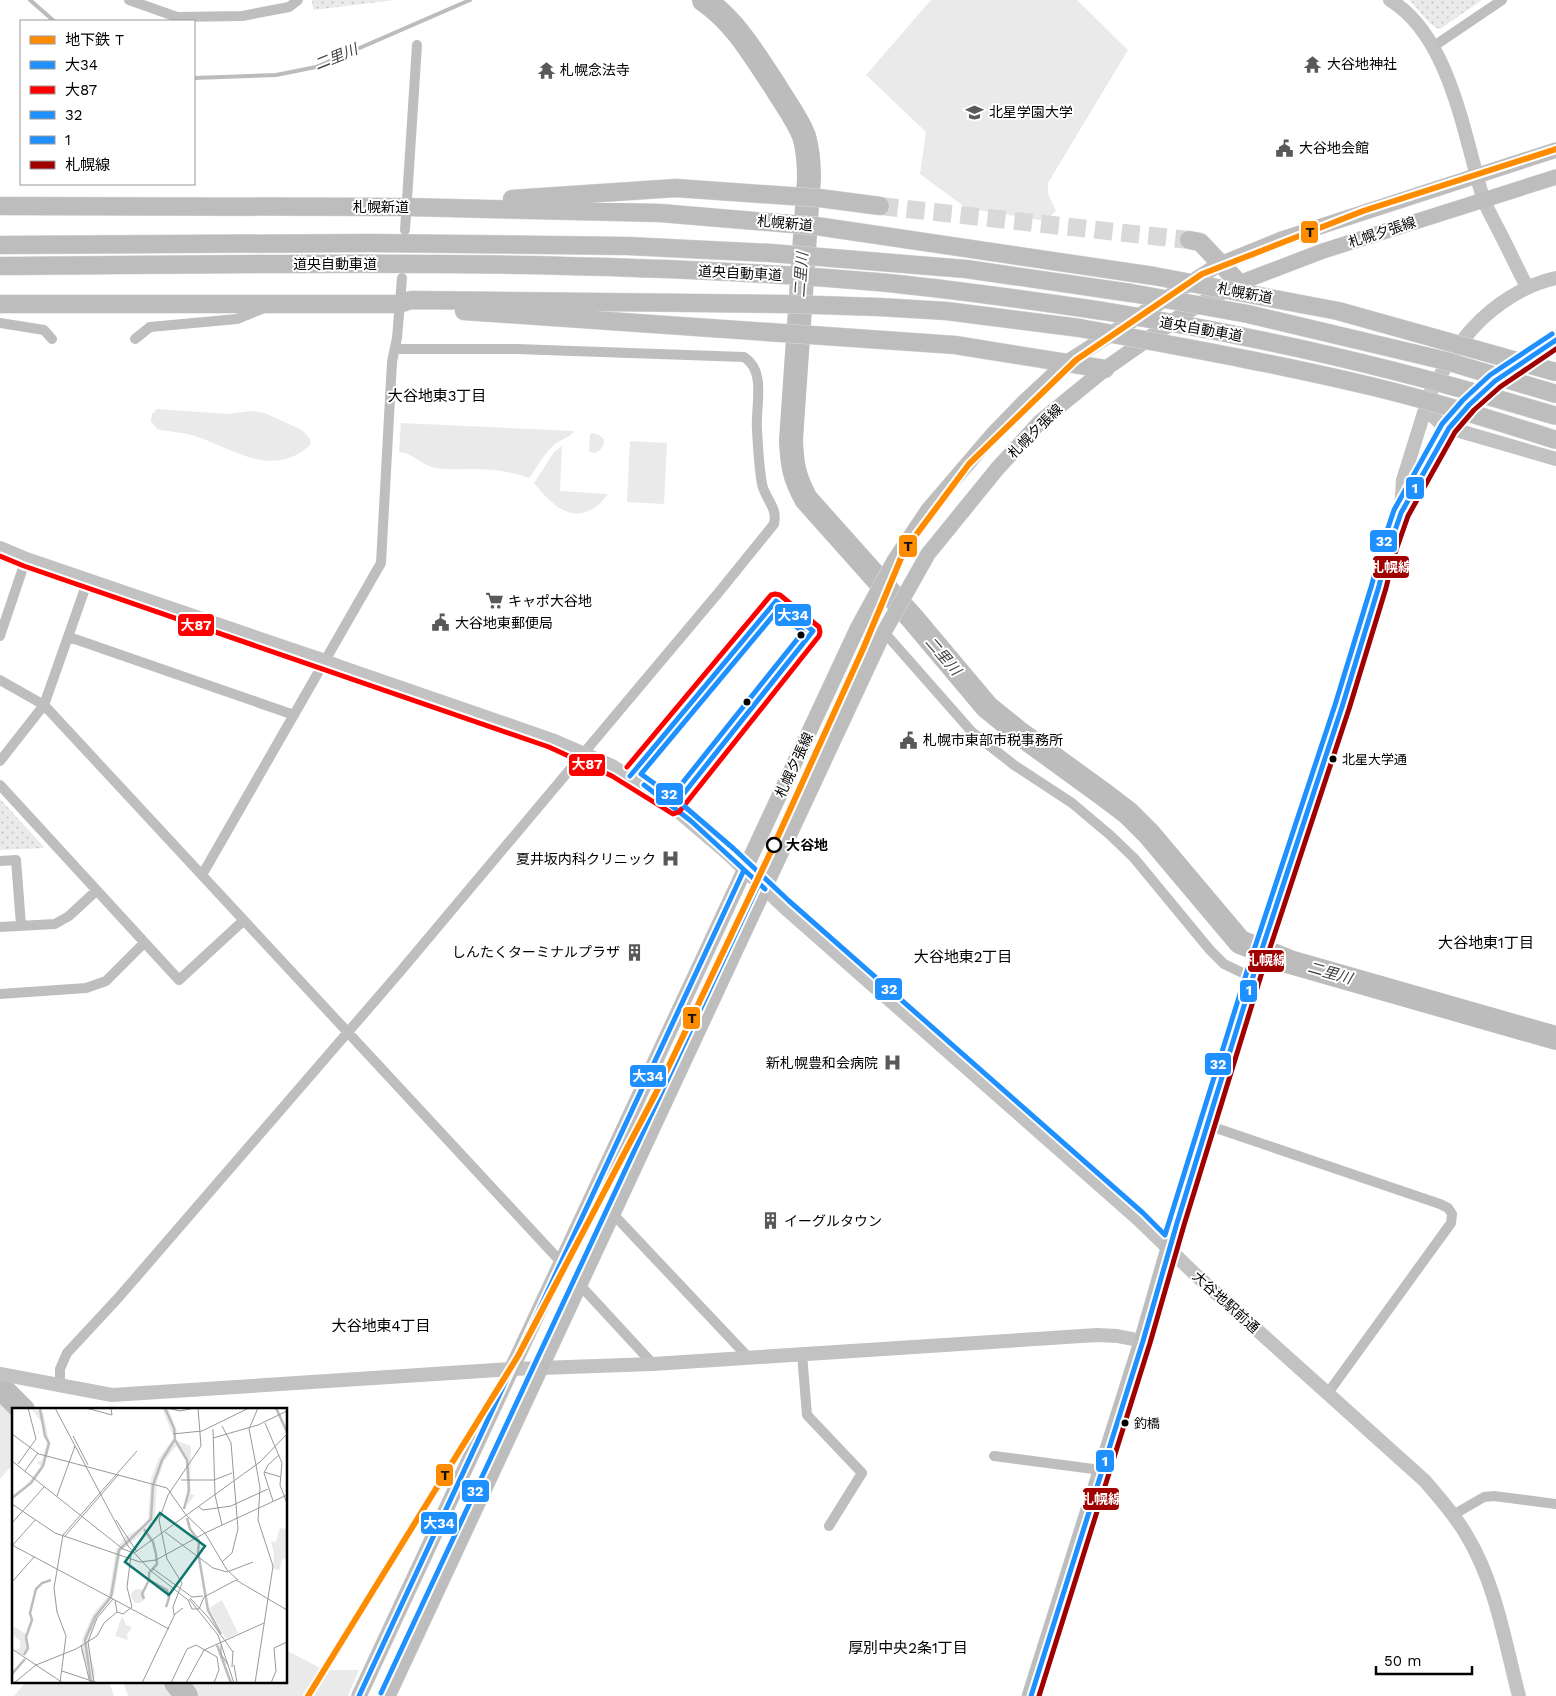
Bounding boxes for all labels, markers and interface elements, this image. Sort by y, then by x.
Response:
legend [20,20,195,185]
text: 地下鉄 T [65,31,124,49]
water label: 二里川 [312,39,362,74]
temple icon: 大谷地神社 [1303,54,1323,74]
text: 大34 [65,56,98,74]
place label: 大谷地神社 [1327,56,1397,72]
temple icon: 札幌念法寺 [536,60,556,80]
place label: 札幌念法寺 [560,62,630,78]
text: 大87 [65,81,97,99]
school or university icon: 北星学園大学 [965,102,985,122]
place label: 北星学園大学 [989,104,1073,120]
text: 32 [65,106,83,124]
text: 1 [65,131,71,149]
public building icon: 大谷地会館 [1275,138,1295,158]
place label: 大谷地会館 [1299,140,1369,156]
text: 札幌線 [65,156,110,174]
street label: 札幌新道 [353,199,409,215]
street label: 札幌新道 [756,213,814,233]
street label: 札幌夕張線 [1346,214,1418,250]
line badge: T [1300,220,1319,244]
text: T [1305,224,1315,240]
water label: 二里川 [790,250,812,298]
street label: 道央自動車道 [293,256,377,272]
street label: 道央自動車道 [698,263,782,283]
street label: 札幌新道 [1216,280,1274,306]
street label: 道央自動車道 [1158,314,1244,344]
district label: 大谷地東3丁目 [388,387,486,405]
street label: 札幌夕張線 [1005,401,1065,461]
line badge: 1 [1405,476,1425,500]
text: 1 [1412,480,1418,496]
line badge: 32 [1369,529,1398,553]
text: 32 [1376,533,1392,549]
line badge: T [898,534,918,558]
text: T [903,538,913,554]
line badge: 札幌線 [1372,555,1410,579]
text: 札幌線 [1370,559,1412,575]
supermarket icon: キャポ大谷地 [484,591,504,611]
place label: キャポ大谷地 [508,593,592,609]
line badge: 大34 [774,603,812,627]
text: 大34 [777,607,809,623]
line badge: 大87 [177,613,215,637]
public building icon: 大谷地東郵便局 [431,613,451,633]
place label: 大谷地東郵便局 [455,615,553,631]
text: 大87 [181,617,212,633]
unlabelled marker [796,630,806,640]
water label: 二里川 [921,633,966,680]
unlabelled marker [742,697,752,707]
street label: 札幌夕張線 [772,730,816,800]
public building icon: 札幌市東部市税事務所 [899,730,919,750]
place label: 札幌市東部市税事務所 [923,732,1063,748]
place label: 北星大学通 [1342,752,1407,767]
line badge: 大87 [568,753,606,777]
marker: 北星大学通 [1328,754,1338,764]
text: 大87 [572,756,603,772]
line badge: 32 [655,782,684,806]
text: 32 [661,786,677,802]
marker: 大谷地 [766,837,782,853]
place label: 大谷地 [786,837,828,853]
hospital icon: 夏井坂内科クリニック [660,849,680,869]
place label: 夏井坂内科クリニック [516,851,656,867]
district label: 大谷地東1丁目 [1438,934,1534,952]
building icon: しんたくターミナルプラザ [624,942,644,962]
place label: しんたくターミナルプラザ [452,944,620,960]
district label: 大谷地東2丁目 [914,948,1012,966]
line badge: 札幌線 [1247,949,1285,973]
text: 札幌線 [1245,952,1287,968]
water label: 二里川 [1306,958,1356,988]
line badge: 32 [874,977,903,1001]
line badge: 1 [1239,979,1258,1003]
text: 32 [881,981,897,997]
text: 1 [1246,982,1252,998]
line badge: T [682,1006,701,1030]
text: T [687,1010,697,1026]
line badge: 32 [1204,1052,1232,1076]
hospital icon: 新札幌豊和会病院 [882,1053,902,1073]
place label: 新札幌豊和会病院 [766,1055,878,1071]
text: 32 [1210,1056,1226,1072]
line badge: 大34 [629,1064,667,1088]
text: 大34 [632,1068,664,1084]
building icon: イーグルタウン [760,1211,780,1231]
place label: イーグルタウン [784,1213,882,1229]
street label: 大谷地駅前通 [1189,1268,1263,1336]
district label: 大谷地東4丁目 [331,1317,431,1335]
inset map [12,1408,288,1684]
place label: 釣橋 [1134,1416,1160,1431]
marker: 釣橋 [1120,1418,1130,1428]
line badge: 1 [1095,1449,1115,1473]
text: 1 [1102,1453,1108,1469]
line badge: T [435,1463,454,1487]
text: T [440,1467,450,1483]
line badge: 32 [461,1479,490,1503]
text: 32 [467,1483,483,1499]
line badge: 札幌線 [1082,1487,1120,1511]
text: 札幌線 [1080,1491,1122,1507]
line badge: 大34 [420,1511,458,1535]
text: 大34 [423,1515,455,1531]
district label: 厚別中央2条1丁目 [848,1639,968,1657]
scale bar [1376,1644,1472,1676]
text: 50 m [1384,1652,1421,1670]

